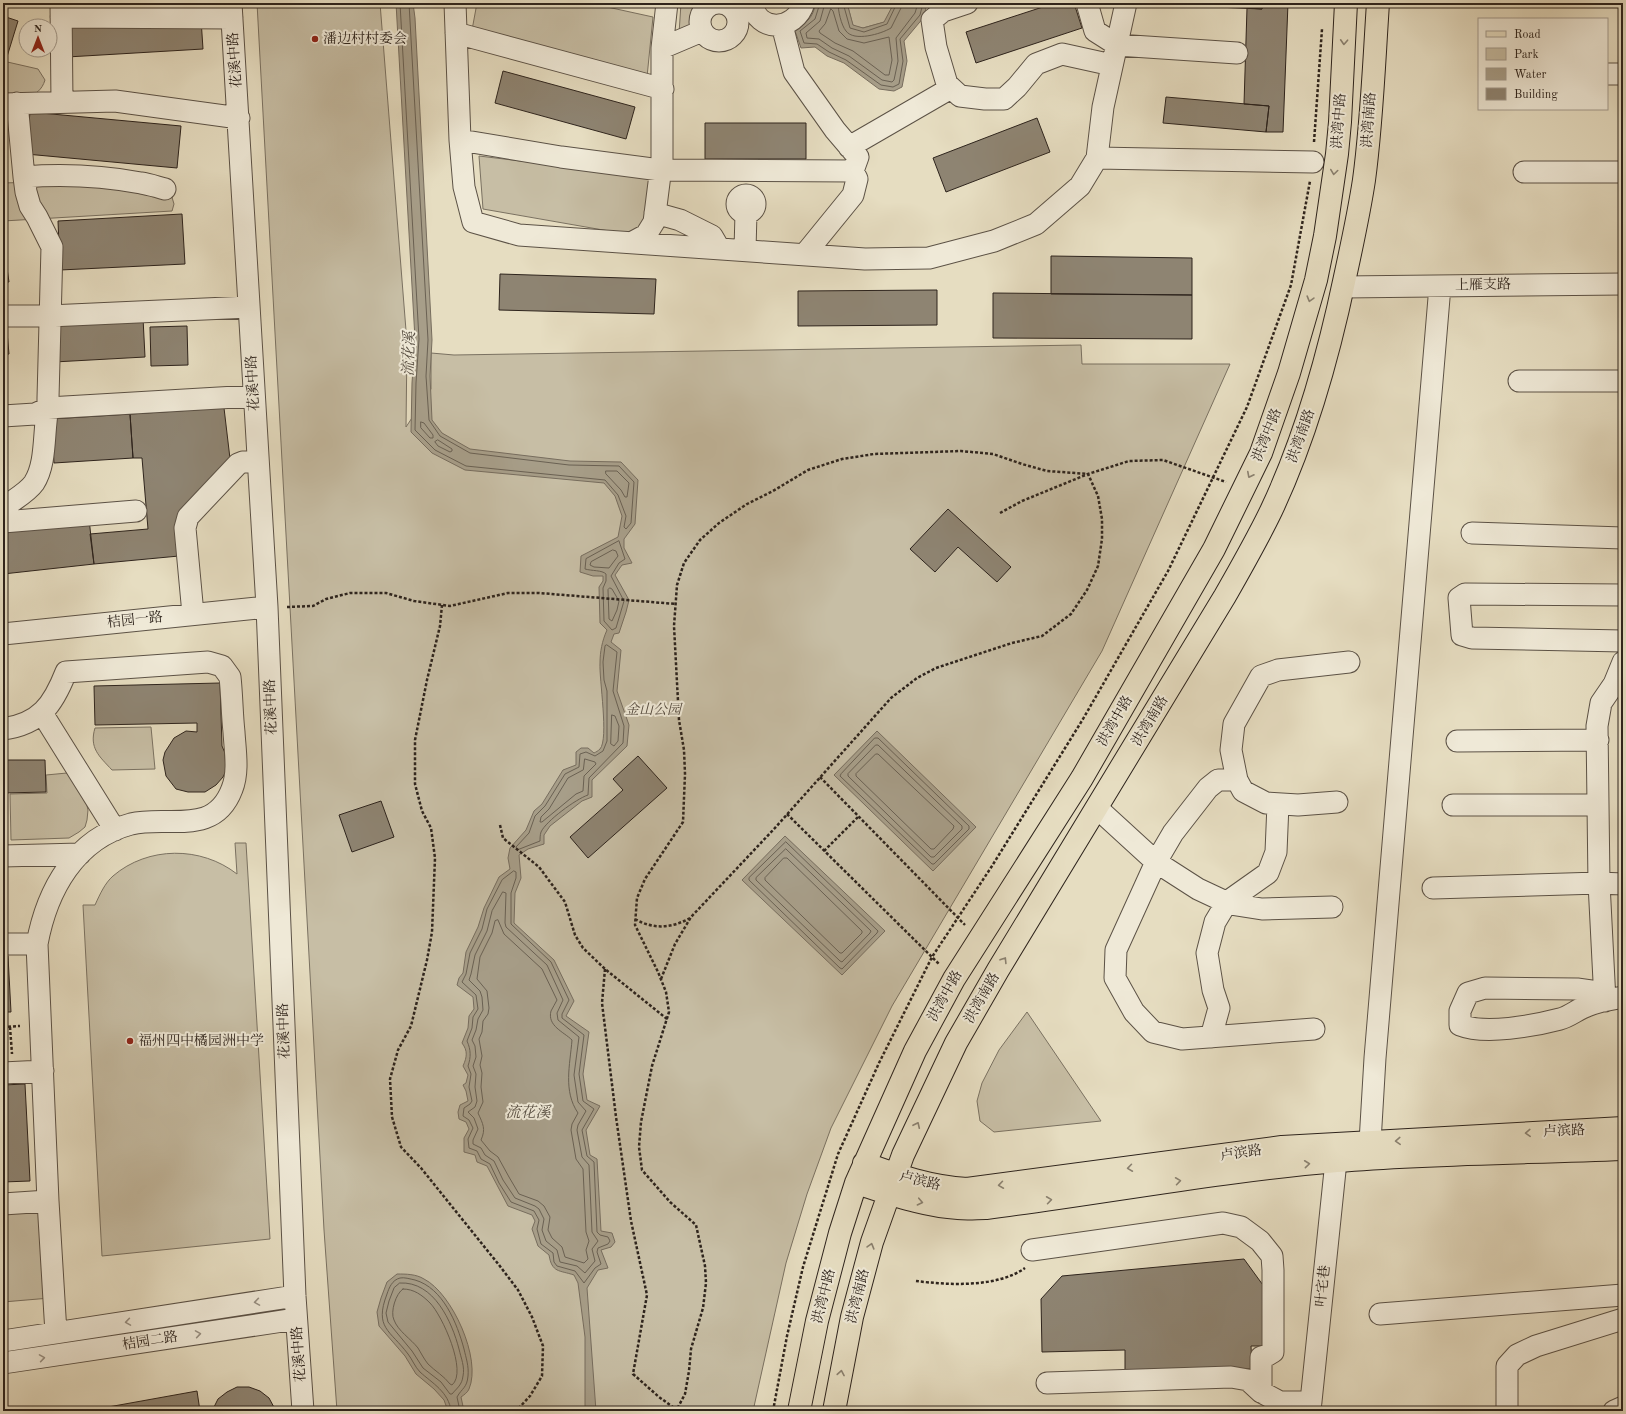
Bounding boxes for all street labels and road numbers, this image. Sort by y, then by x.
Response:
street label: 花溪中路 [225,32,244,88]
street label: 洪湾南路 [1359,92,1378,148]
street label: 洪湾中路 [1329,93,1348,149]
street label: 上雁支路 [1455,277,1511,292]
street label: 花溪中路 [244,355,261,411]
street label: 洪湾中路 [1249,406,1284,464]
street label: 洪湾南路 [1284,407,1317,465]
street label: 桔园一路 [106,609,164,630]
street label: 花溪中路 [262,679,279,735]
street label: 洪湾中路 [1094,693,1135,749]
street label: 洪湾南路 [1129,693,1170,749]
street label: 洪湾中路 [924,968,965,1024]
street label: 洪湾南路 [961,970,1002,1026]
street label: 花溪中路 [275,1003,292,1059]
street label: 卢滨路 [1543,1122,1585,1139]
street label: 卢滨路 [1219,1142,1263,1163]
street label: 卢滨路 [898,1168,942,1193]
street label: 叶宅巷 [1313,1264,1332,1308]
street label: 洪湾中路 [809,1267,838,1325]
street label: 洪湾南路 [843,1267,872,1325]
street label: 花溪中路 [289,1326,308,1382]
street label: 桔园二路 [121,1329,179,1352]

